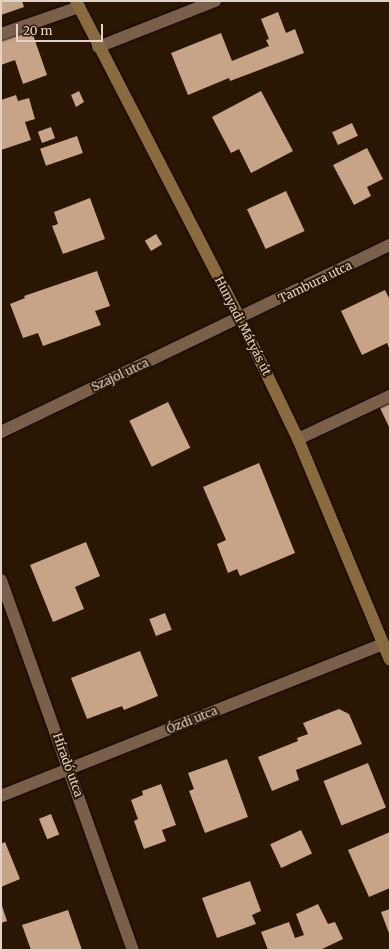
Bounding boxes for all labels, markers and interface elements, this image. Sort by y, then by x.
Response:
scale bar [18,16,105,42]
text: 20 m [23,23,52,38]
street label: Tambura utca [276,258,354,306]
street label: Hunyadi Mátyás út [212,274,274,378]
street label: Szajol utca [89,355,151,395]
street label: Ózdi utca [165,703,219,737]
street label: Híradó utca [50,731,86,799]

